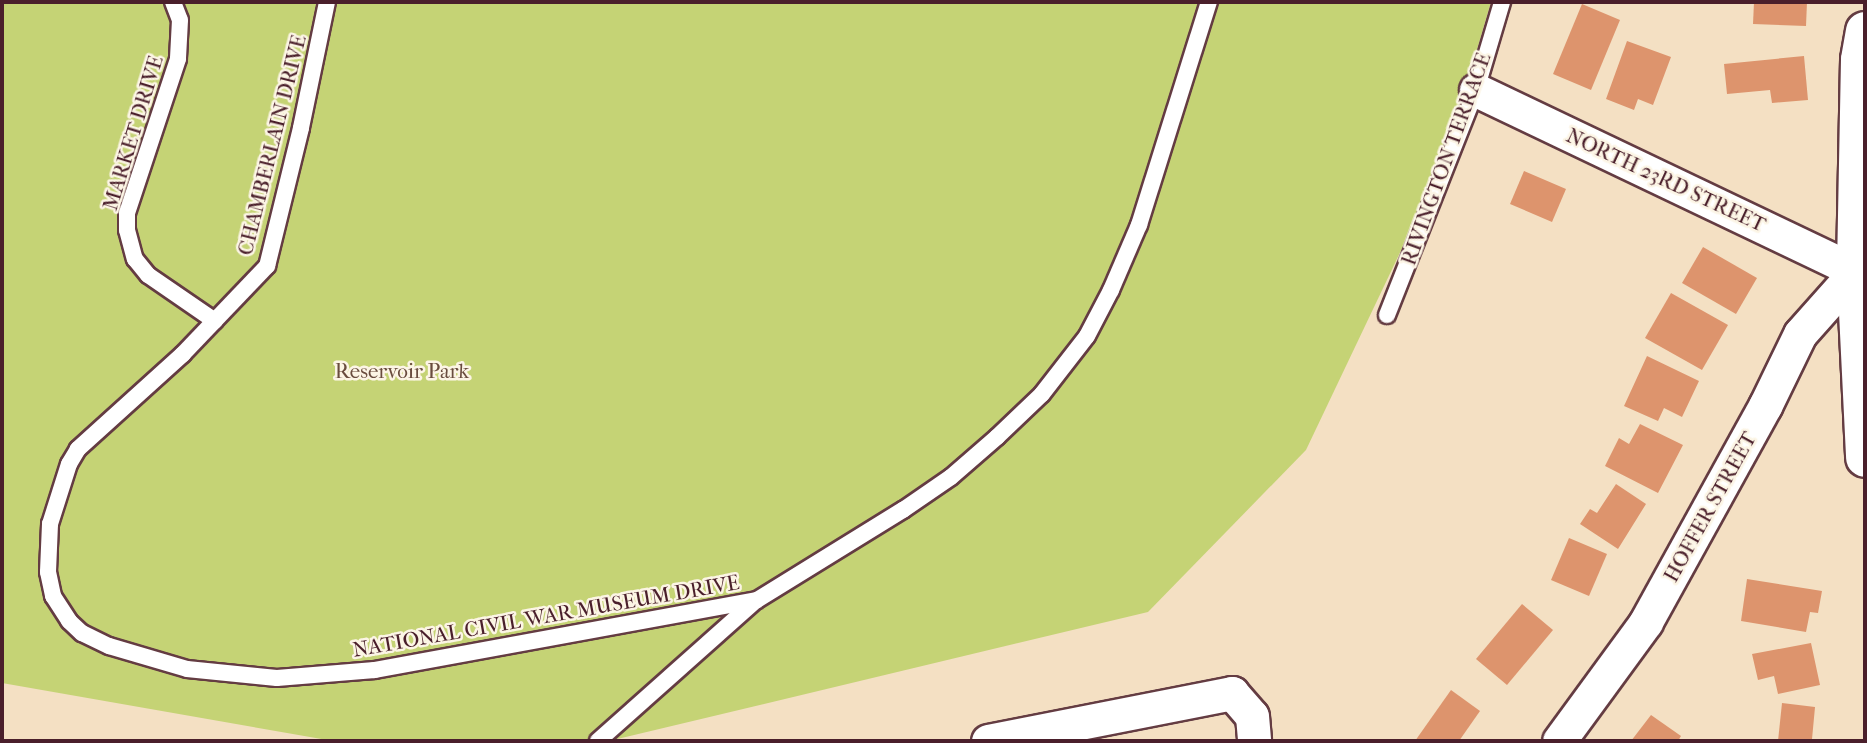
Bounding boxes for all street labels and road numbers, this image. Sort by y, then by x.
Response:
street label: CHAMBERLAIN DRIVE [232,32,312,258]
street label: RIVINGTON TERRACE [1396,49,1496,269]
street label: MARKET DRIVE [97,53,169,213]
street label: NORTH 23RD STREET [1562,123,1770,237]
street label: HOFFER STREET [1658,428,1762,586]
street label: NATIONAL CIVIL WAR MUSEUM DRIVE [351,570,741,662]

